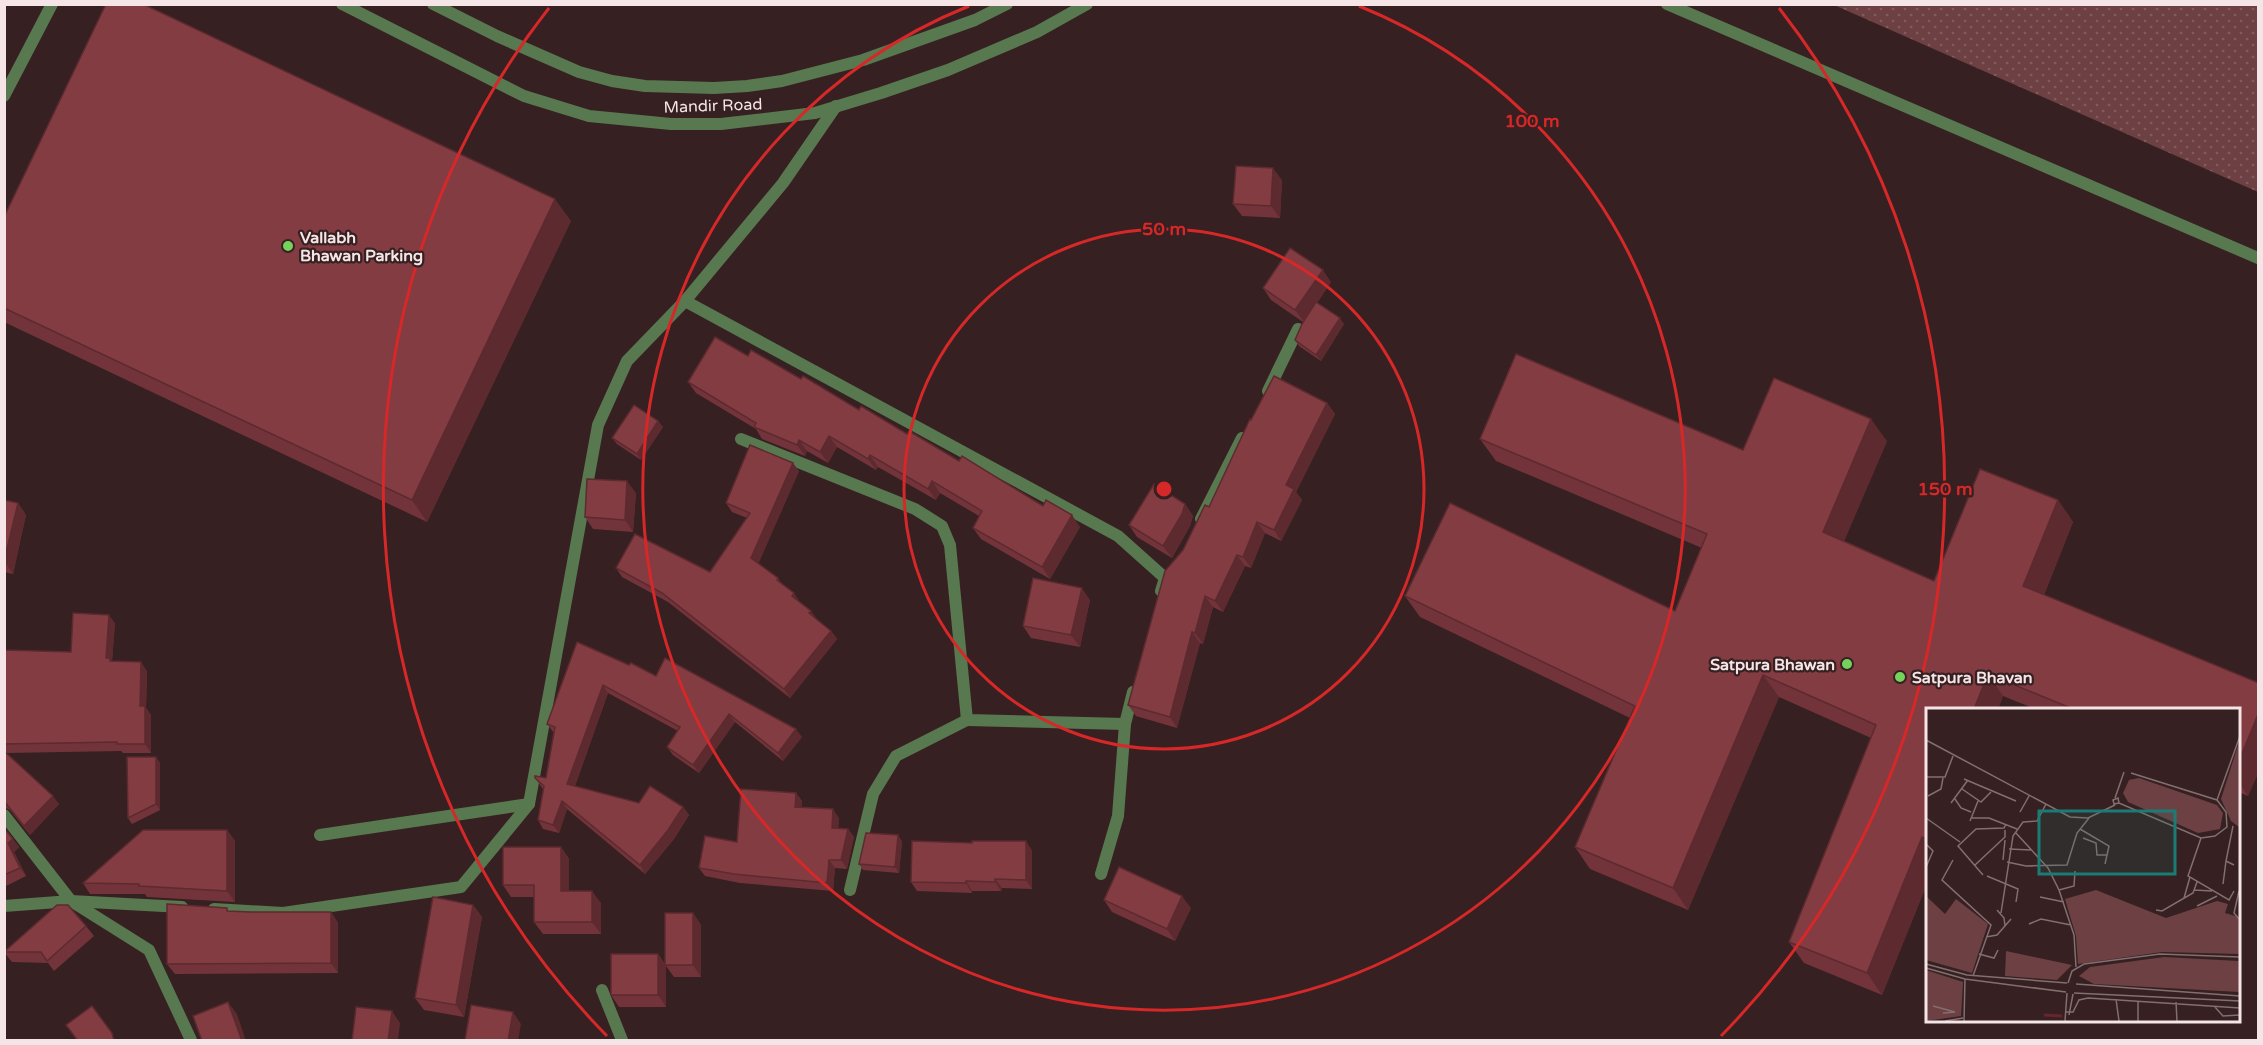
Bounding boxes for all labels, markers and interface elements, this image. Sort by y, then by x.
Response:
street label: Mandir Road [663,94,763,118]
text: 100 m [1504,110,1560,132]
text: 50 m [1142,218,1186,240]
place label: Vallabh Bhawan Parking [300,228,423,266]
marker: Vallabh Bhawan Parking [281,239,295,253]
text: 150 m [1917,478,1973,500]
centre of rings [1154,479,1174,499]
place label: Satpura Bhawan [1710,655,1835,675]
marker: Satpura Bhawan [1840,657,1854,671]
place label: Satpura Bhavan [1912,668,2033,688]
marker: Satpura Bhavan [1893,670,1907,684]
inset map [1926,708,2239,1021]

